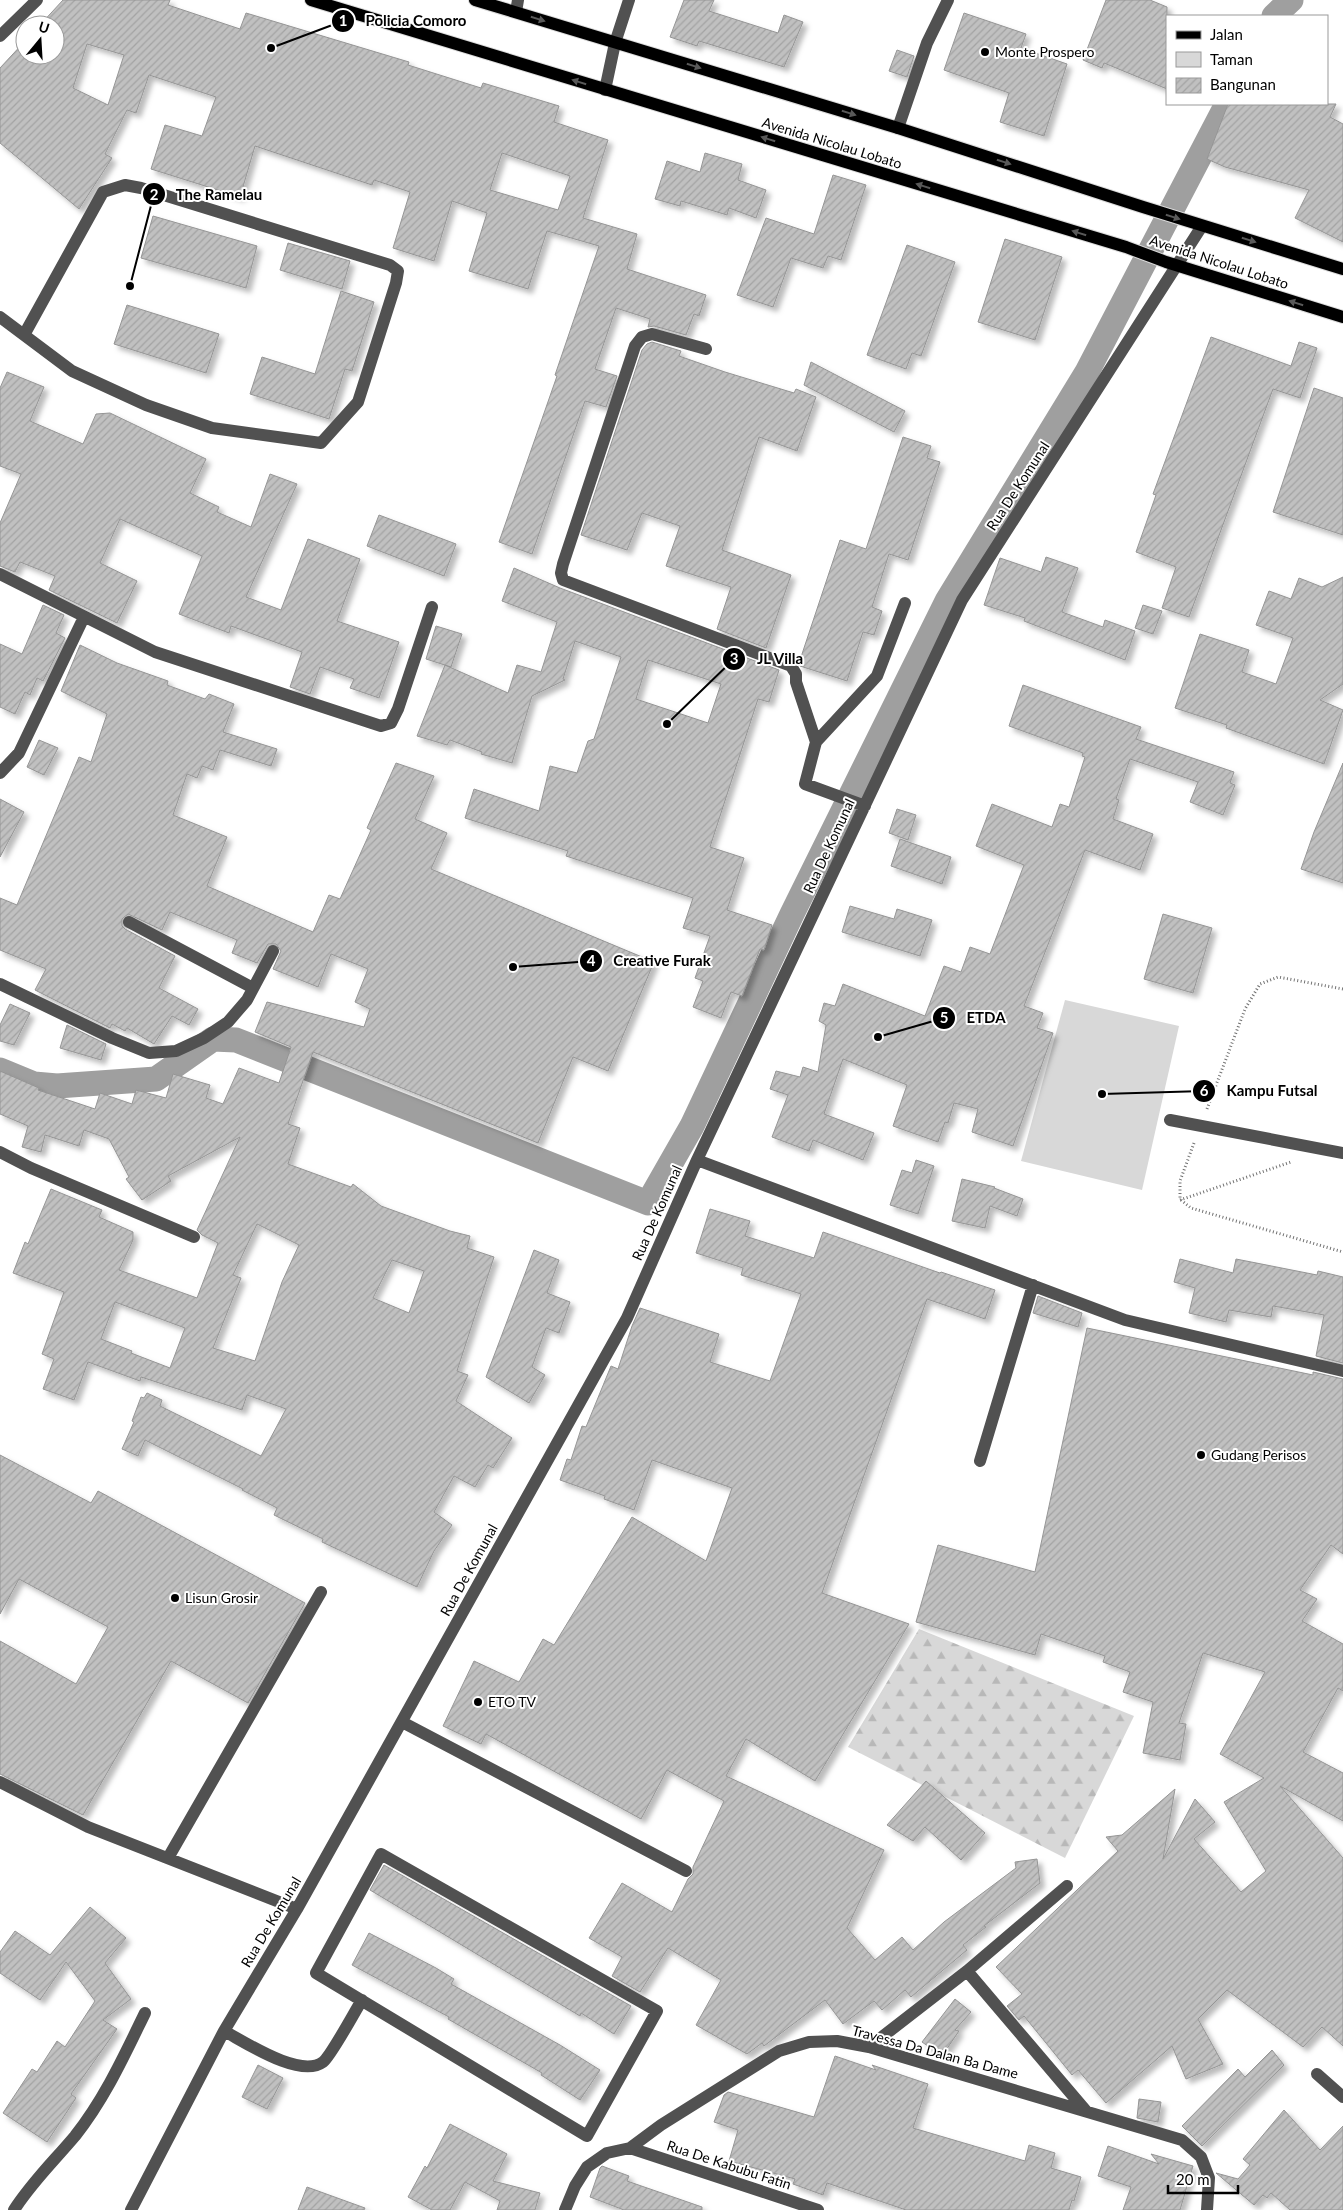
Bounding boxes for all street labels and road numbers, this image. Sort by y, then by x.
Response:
street label: Avenida Nicolau Lobato [760,113,904,172]
street label: Avenida Nicolau Lobato [1147,231,1291,292]
street label: Rua De Komunal [983,438,1053,533]
street label: Rua De Komunal [799,796,858,896]
street label: Rua De Komunal [628,1163,685,1263]
street label: Rua De Komunal [436,1521,501,1619]
street label: Rua De Komunal [237,1873,304,1970]
street label: Travessa Da Dalan Ba Dame [850,2021,1020,2082]
street label: Rua De Kabubu Fatin [665,2136,793,2193]

